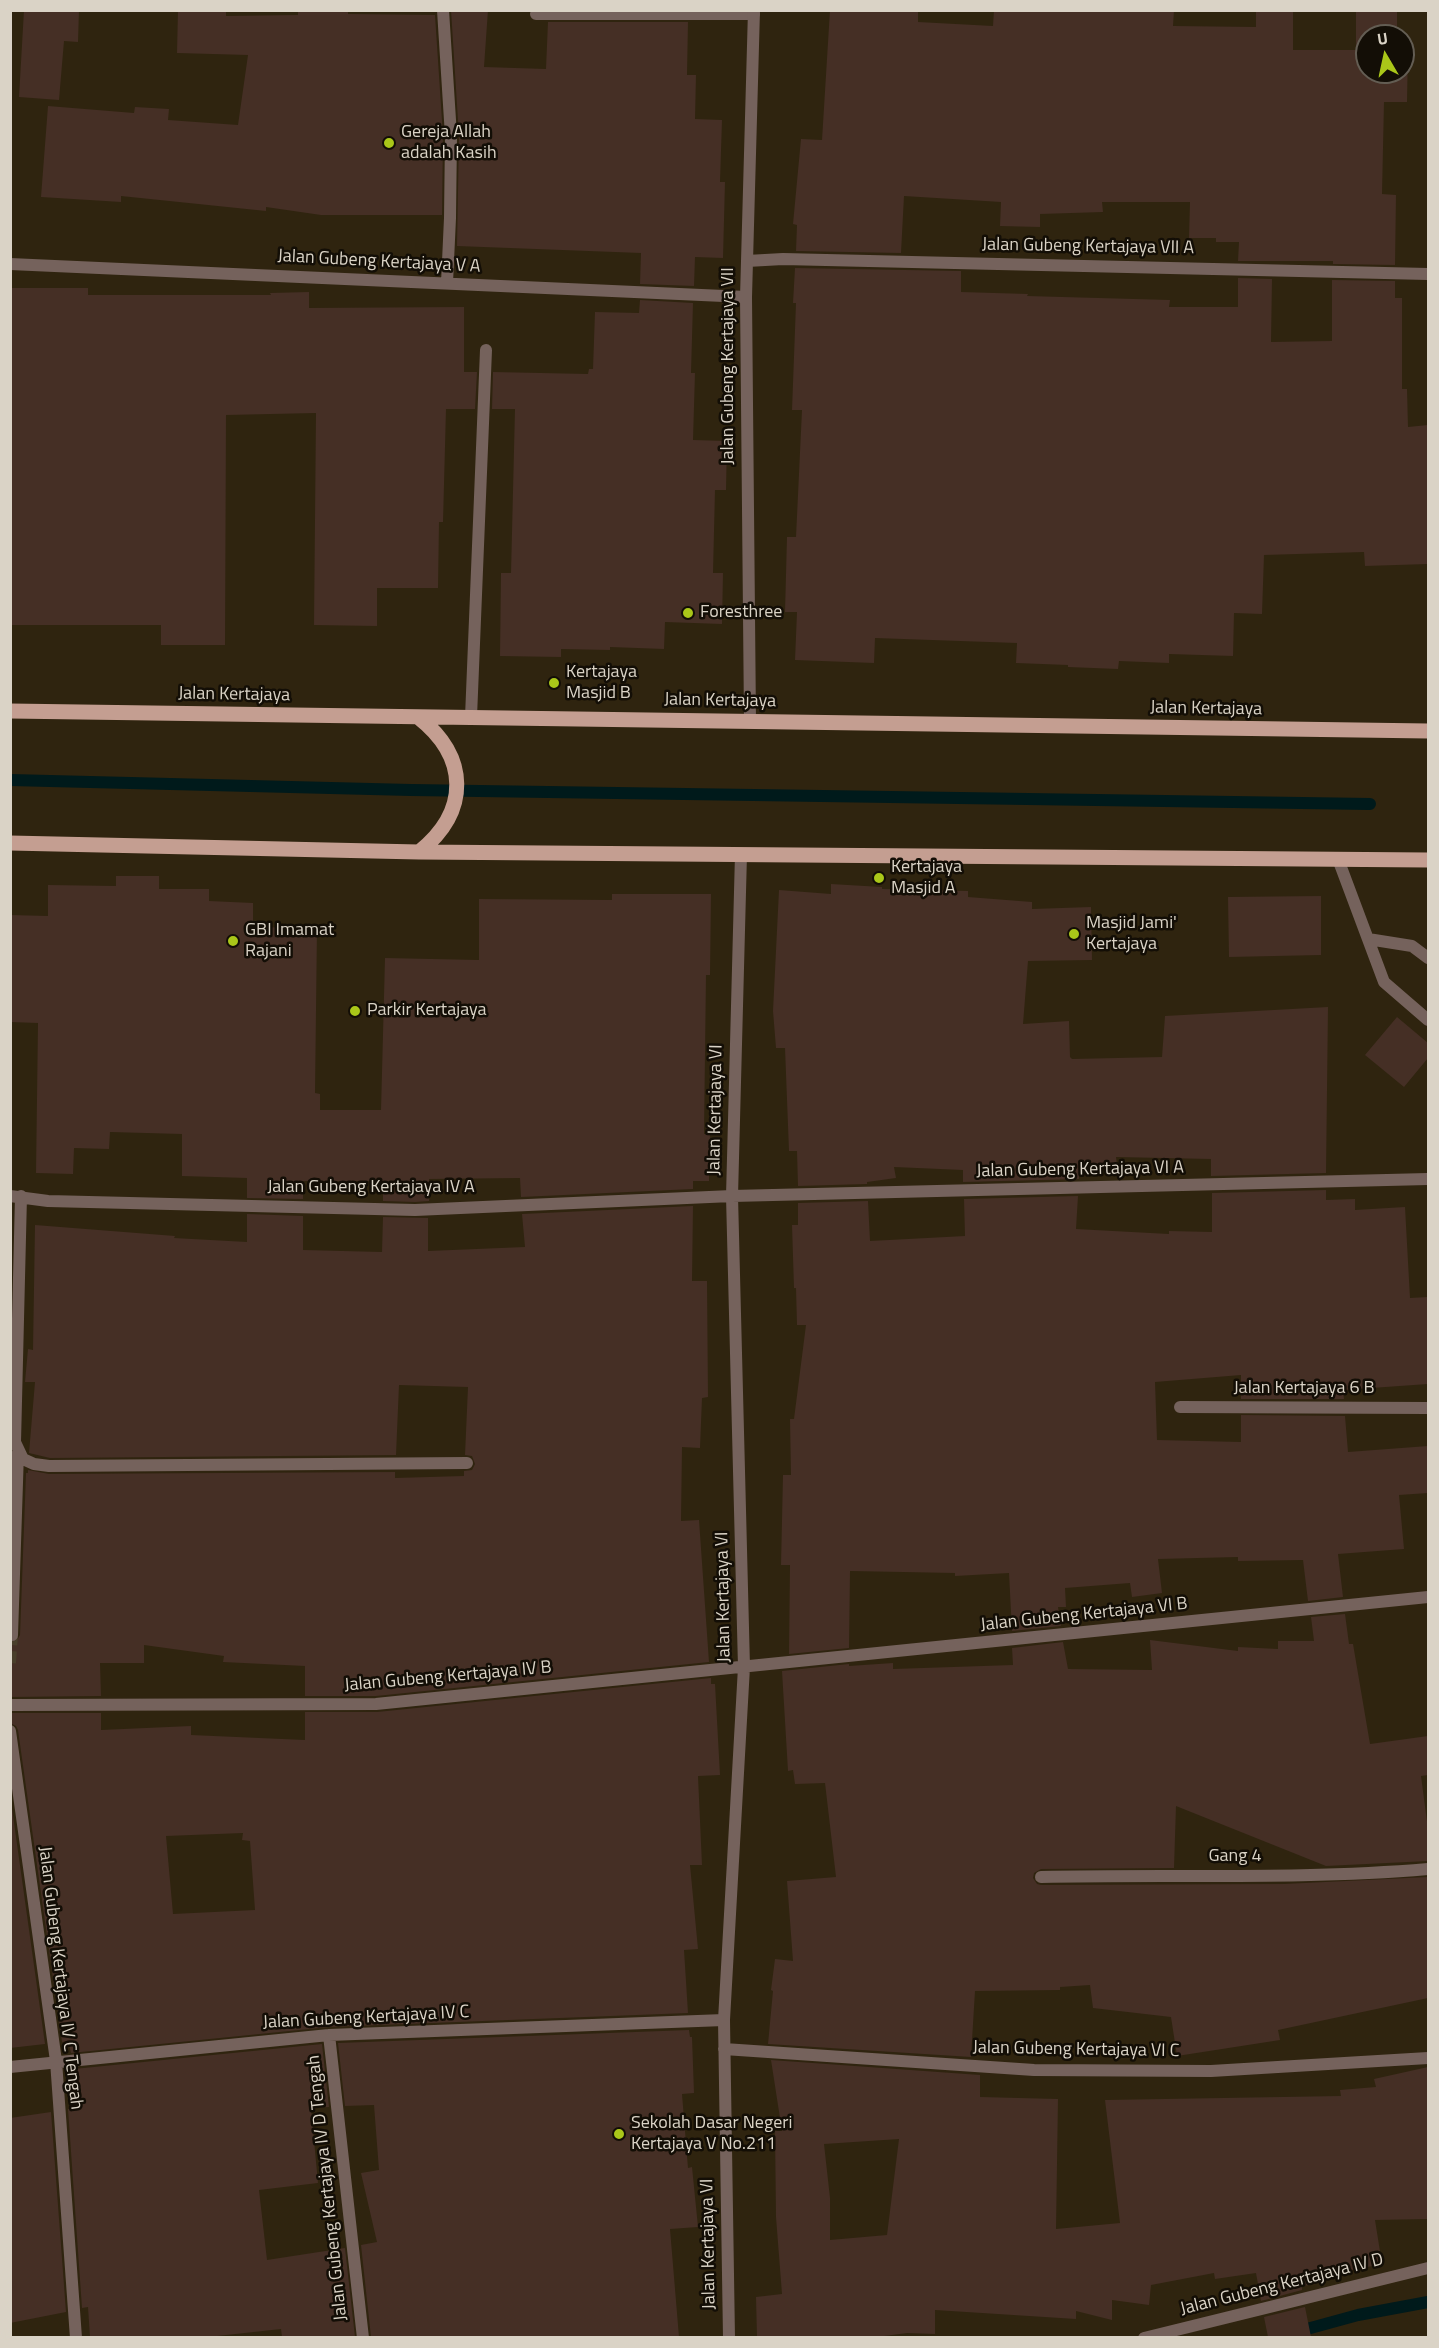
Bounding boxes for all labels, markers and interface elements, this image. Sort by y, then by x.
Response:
north arrow [1355,24,1415,84]
text: U [1375,26,1390,51]
place label: Gereja Allah adalah Kasih [401,122,497,164]
marker: Gereja Allah adalah Kasih [382,136,396,150]
street label: Jalan Gubeng Kertajaya VII A [982,234,1194,260]
street label: Jalan Gubeng Kertajaya V A [277,246,481,278]
street label: Jalan Gubeng Kertajaya VII [718,267,740,465]
place label: Foresthree [700,602,782,624]
marker: Foresthree [681,606,695,620]
place label: Kertajaya Masjid B [566,662,637,704]
marker: Kertajaya Masjid B [547,676,561,690]
street label: Jalan Kertajaya [178,683,290,707]
street label: Jalan Kertajaya [664,689,776,713]
street label: Jalan Kertajaya [1150,697,1262,721]
place label: Kertajaya Masjid A [891,857,962,900]
marker: Kertajaya Masjid A [872,871,886,885]
place label: Masjid Jami' Kertajaya [1086,913,1177,956]
place label: GBI Imamat Rajani [245,920,334,962]
marker: Masjid Jami' Kertajaya [1067,927,1081,941]
marker: GBI Imamat Rajani [226,934,240,948]
place label: Parkir Kertajaya [367,1000,487,1022]
marker: Parkir Kertajaya [348,1004,362,1018]
street label: Jalan Kertajaya VI [704,1044,728,1176]
street label: Jalan Gubeng Kertajaya VI A [976,1157,1184,1183]
street label: Jalan Gubeng Kertajaya IV A [267,1177,475,1199]
street label: Jalan Kertajaya 6 B [1233,1378,1375,1400]
street label: Jalan Kertajaya VI [712,1531,736,1663]
street label: Jalan Gubeng Kertajaya VI B [979,1593,1189,1637]
street label: Jalan Gubeng Kertajaya IV B [343,1657,553,1697]
street label: Jalan Gubeng Kertajaya IV C Tengah [33,1845,87,2111]
street label: Gang 4 [1208,1846,1262,1868]
street label: Jalan Gubeng Kertajaya IV C [262,2002,470,2034]
street label: Jalan Gubeng Kertajaya VI C [972,2037,1180,2063]
street label: Jalan Gubeng Kertajaya IV D Tengah [303,2054,353,2322]
place label: Sekolah Dasar Negeri Kertajaya V No.211 [631,2113,792,2156]
marker: Sekolah Dasar Negeri Kertajaya V No.211 [612,2127,626,2141]
street label: Jalan Kertajaya VI [697,2178,721,2310]
street label: Jalan Gubeng Kertajaya IV D [1178,2249,1386,2321]

